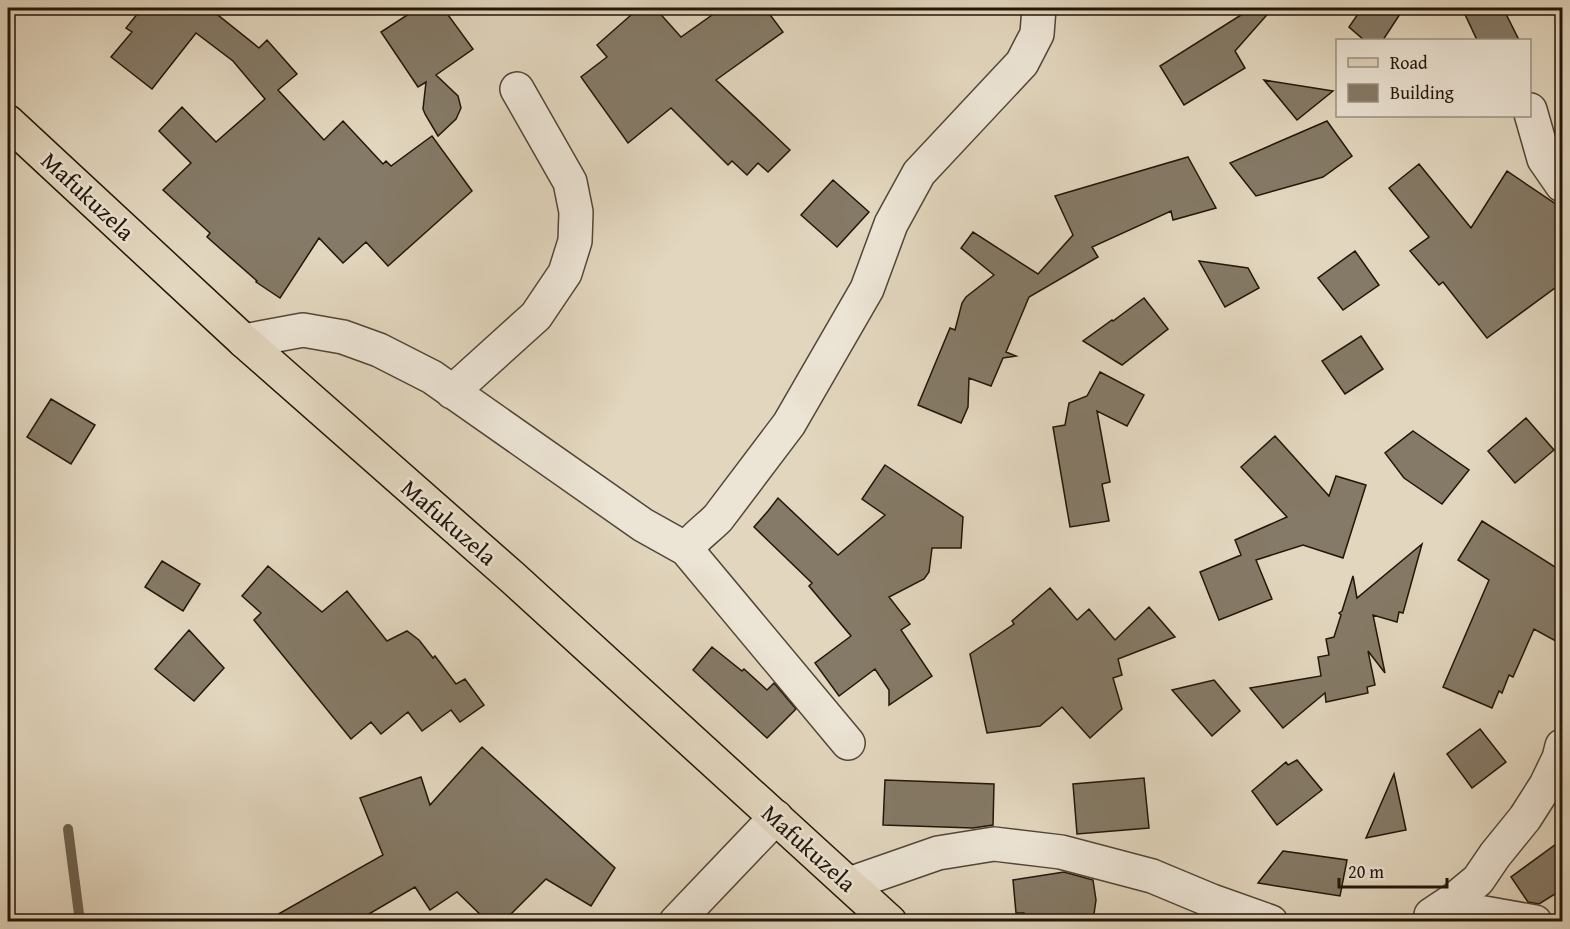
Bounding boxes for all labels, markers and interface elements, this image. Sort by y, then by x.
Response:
legend [1336,39,1531,117]
text: Road [1390,49,1428,76]
text: Building [1390,79,1454,106]
street label: Mafukuzela [33,143,143,249]
street label: Mafukuzela [393,471,505,574]
street label: Mafukuzela [754,796,865,900]
scale bar [1339,851,1447,889]
text: 20 m [1348,858,1384,885]

